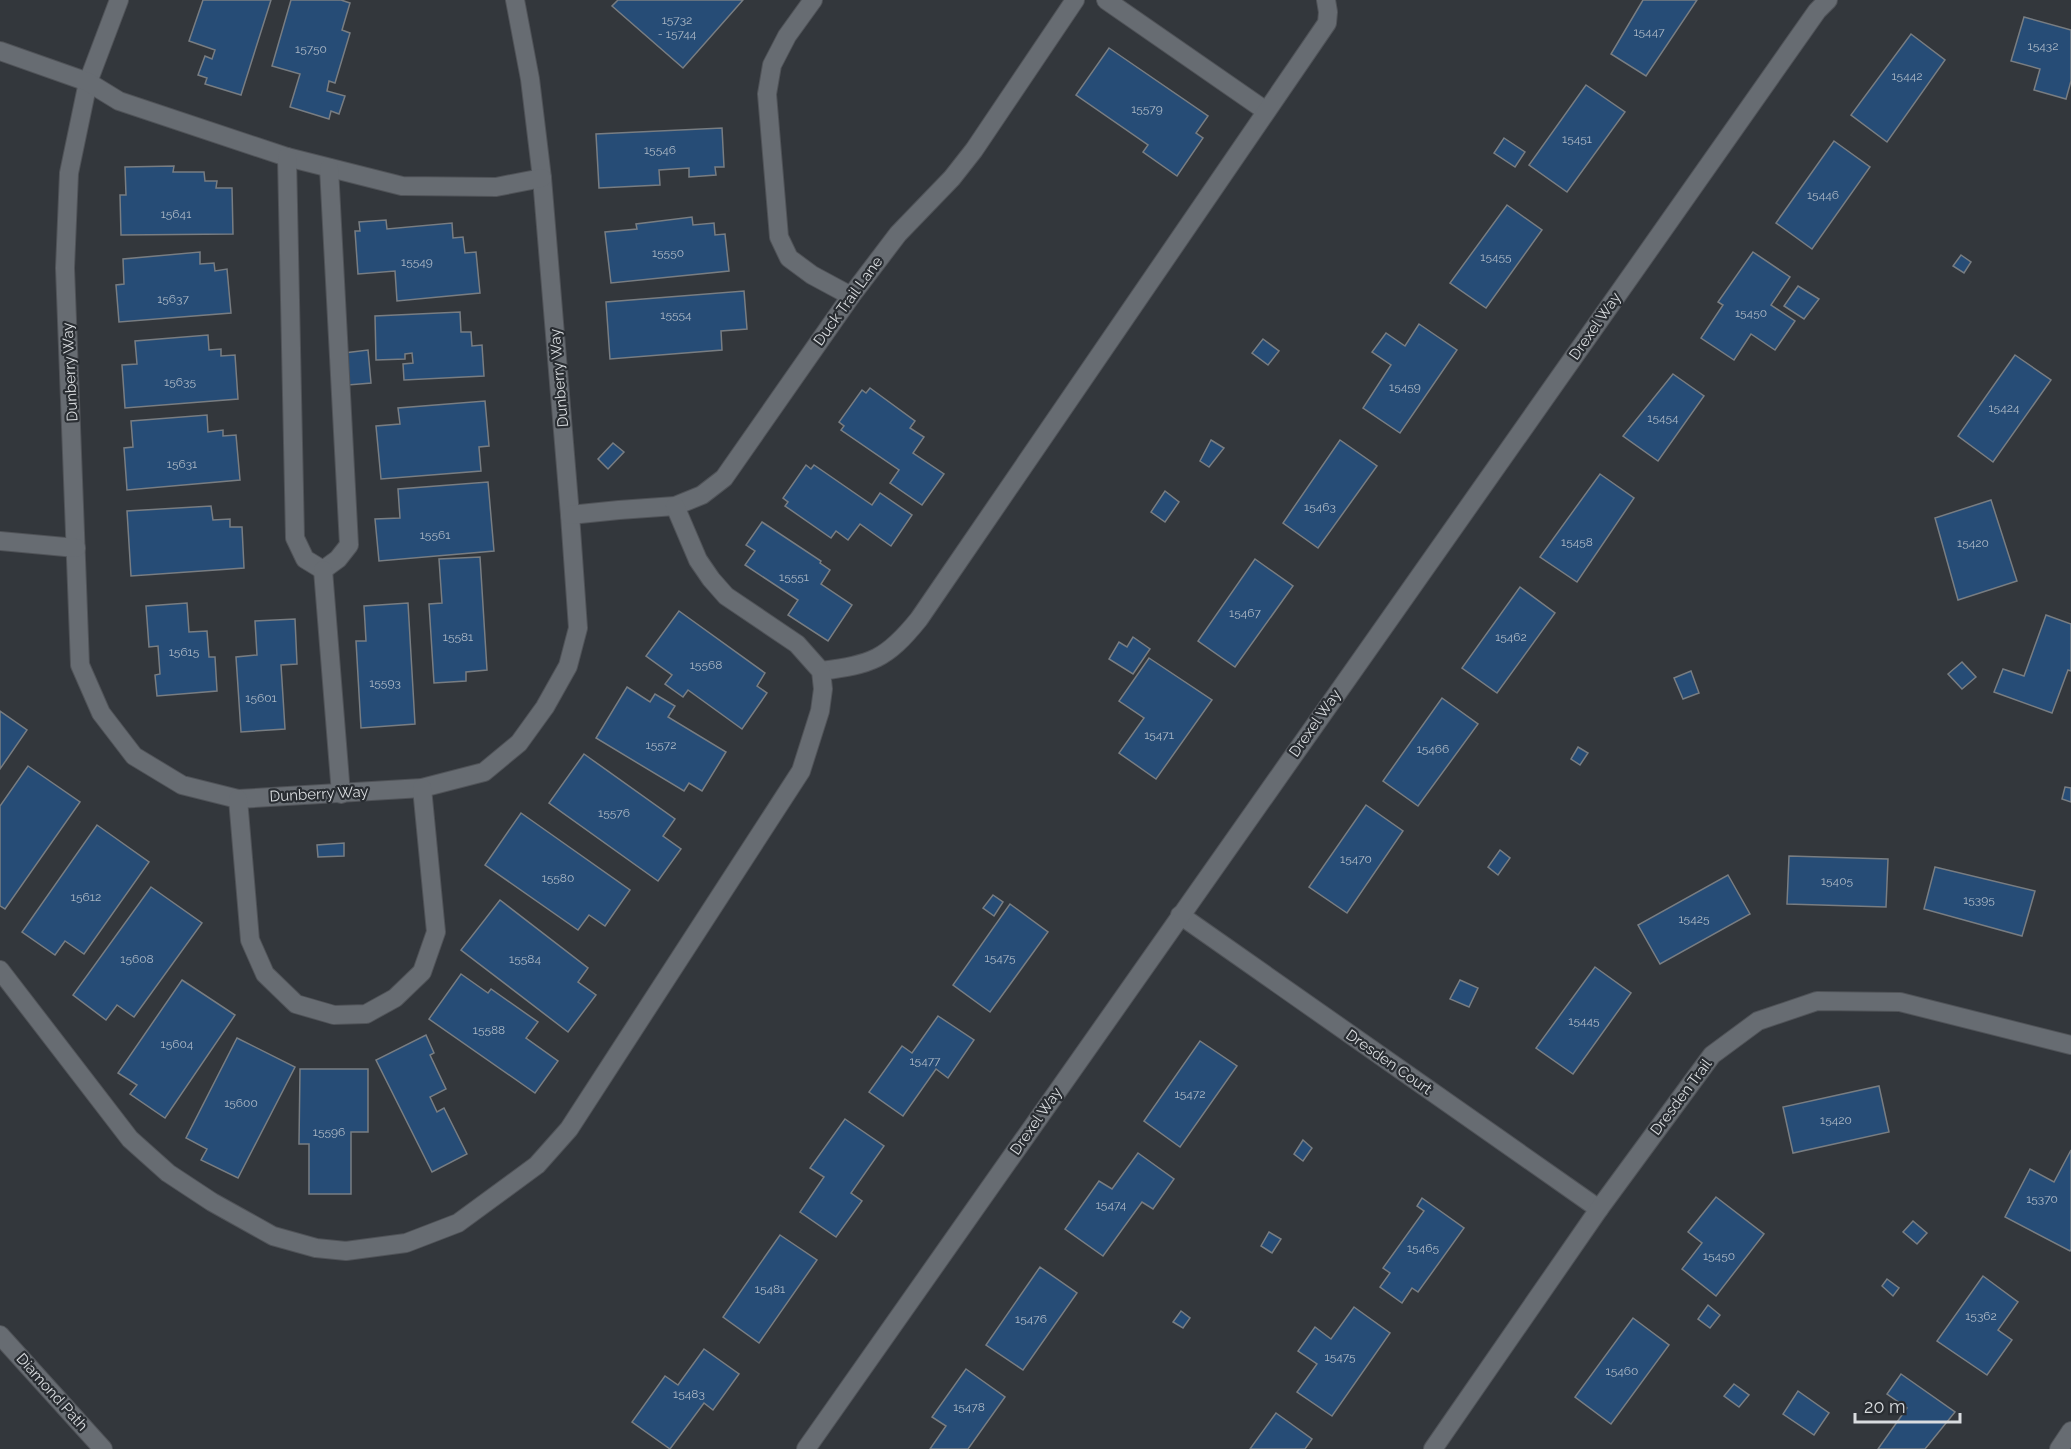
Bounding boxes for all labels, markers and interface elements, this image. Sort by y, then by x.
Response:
house number: 15732 - 15744 [658,13,697,41]
house number: 15447 [1633,25,1665,39]
house number: 15432 [2028,39,2058,53]
house number: 15750 [295,42,327,56]
house number: 15442 [1891,69,1923,83]
house number: 15579 [1131,102,1163,116]
house number: 15451 [1562,132,1592,146]
house number: 15546 [644,143,676,157]
house number: 15446 [1807,188,1839,202]
house number: 15641 [161,207,191,221]
house number: 15550 [652,246,684,260]
house number: 15455 [1480,250,1512,264]
street label: Duck Trail Lane [810,253,886,349]
house number: 15549 [401,255,433,269]
street label: Drexel Way [1565,289,1625,363]
house number: 15637 [157,292,189,306]
house number: 15450 [1735,306,1767,320]
house number: 15554 [660,308,692,322]
street label: Dunberry Way [58,322,82,422]
street label: Dunberry Way [546,328,572,428]
house number: 15635 [164,375,196,389]
house number: 15459 [1389,380,1421,394]
house number: 15424 [1988,401,2020,415]
house number: 15454 [1647,411,1679,425]
house number: 15631 [167,457,197,471]
house number: 15463 [1304,500,1336,514]
house number: 15561 [420,528,450,542]
house number: 15458 [1561,535,1593,549]
house number: 15420 [1957,536,1989,550]
house number: 15551 [779,570,809,584]
house number: 15467 [1229,606,1262,620]
house number: 15581 [443,630,473,644]
house number: 15462 [1495,630,1527,644]
house number: 15615 [169,645,200,659]
house number: 15568 [690,658,722,672]
house number: 15593 [369,676,401,690]
street label: Drexel Way [1285,686,1345,760]
house number: 15601 [245,691,277,705]
house number: 15471 [1144,728,1174,742]
house number: 15572 [646,738,676,752]
house number: 15466 [1417,742,1449,756]
street label: Dunberry Way [269,782,369,806]
house number: 15576 [598,806,630,820]
house number: 15470 [1340,852,1372,866]
house number: 15580 [542,871,574,885]
house number: 15405 [1821,874,1854,888]
house number: 15612 [71,890,101,904]
house number: 15395 [1963,893,1995,907]
house number: 15425 [1678,912,1710,926]
house number: 15475 [985,951,1016,965]
house number: 15608 [120,952,154,966]
house number: 15584 [509,952,541,966]
house number: 15445 [1568,1014,1600,1028]
house number: 15588 [473,1023,505,1037]
street label: Dresden Court [1343,1026,1435,1098]
house number: 15604 [161,1037,194,1051]
house number: 15477 [909,1054,941,1068]
street label: Dresden Trail [1647,1055,1716,1139]
street label: Drexel Way [1006,1084,1066,1158]
house number: 15472 [1175,1087,1205,1101]
house number: 15600 [224,1096,258,1110]
house number: 15420 [1820,1113,1852,1127]
house number: 15596 [313,1125,345,1139]
house number: 15370 [2026,1192,2058,1206]
house number: 15474 [1096,1198,1127,1212]
house number: 15465 [1407,1241,1439,1255]
house number: 15450 [1703,1249,1735,1263]
house number: 15481 [755,1282,785,1296]
house number: 15362 [1965,1309,1997,1323]
house number: 15476 [1015,1312,1047,1326]
street label: Diamond Path [13,1350,91,1434]
house number: 15475 [1325,1350,1356,1364]
house number: 15460 [1606,1364,1638,1378]
scale bar [1855,1386,1960,1424]
house number: 15483 [673,1387,705,1401]
text: 20 m [1864,1396,1906,1417]
house number: 15478 [953,1400,985,1414]

